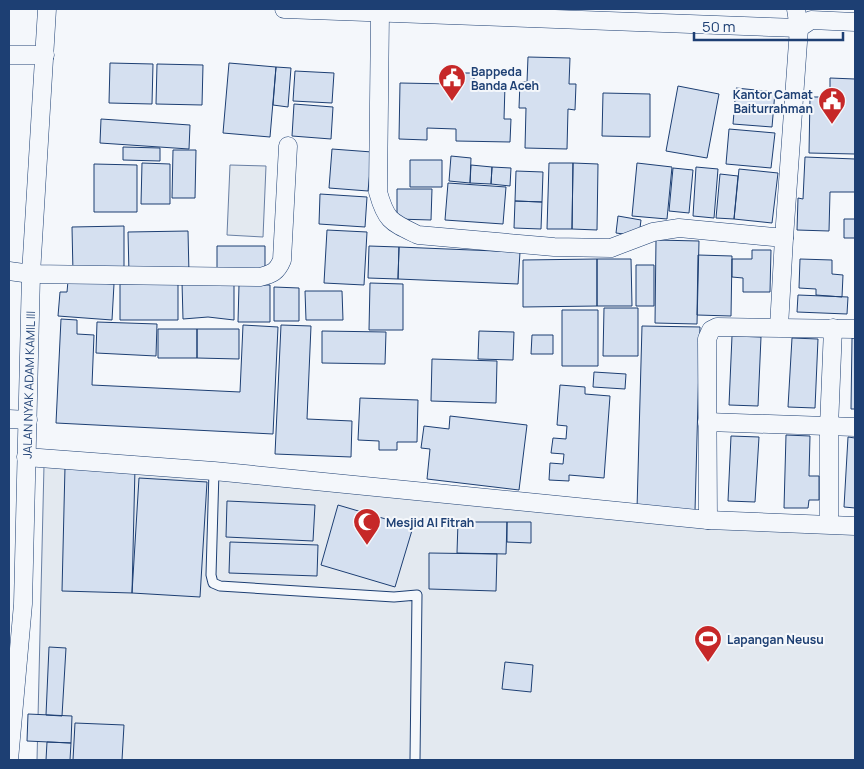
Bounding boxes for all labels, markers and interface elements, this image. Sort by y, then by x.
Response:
scale bar [694,10,843,42]
text: 50 m [702,16,736,37]
public building icon: Bappeda Banda Aceh [437,63,467,102]
place label: Bappeda Banda Aceh [471,63,539,94]
place label: Kantor Camat Baiturrahman [733,86,813,117]
public building icon: Kantor Camat Baiturrahman [817,86,847,125]
street label: JALAN NYAK ADAM KAMIL III [18,311,39,459]
mosque icon: Mesjid Al Fitrah [352,507,382,546]
place label: Mesjid Al Fitrah [386,514,474,531]
sports icon: Lapangan Neusu [693,624,723,663]
place label: Lapangan Neusu [727,631,824,648]

